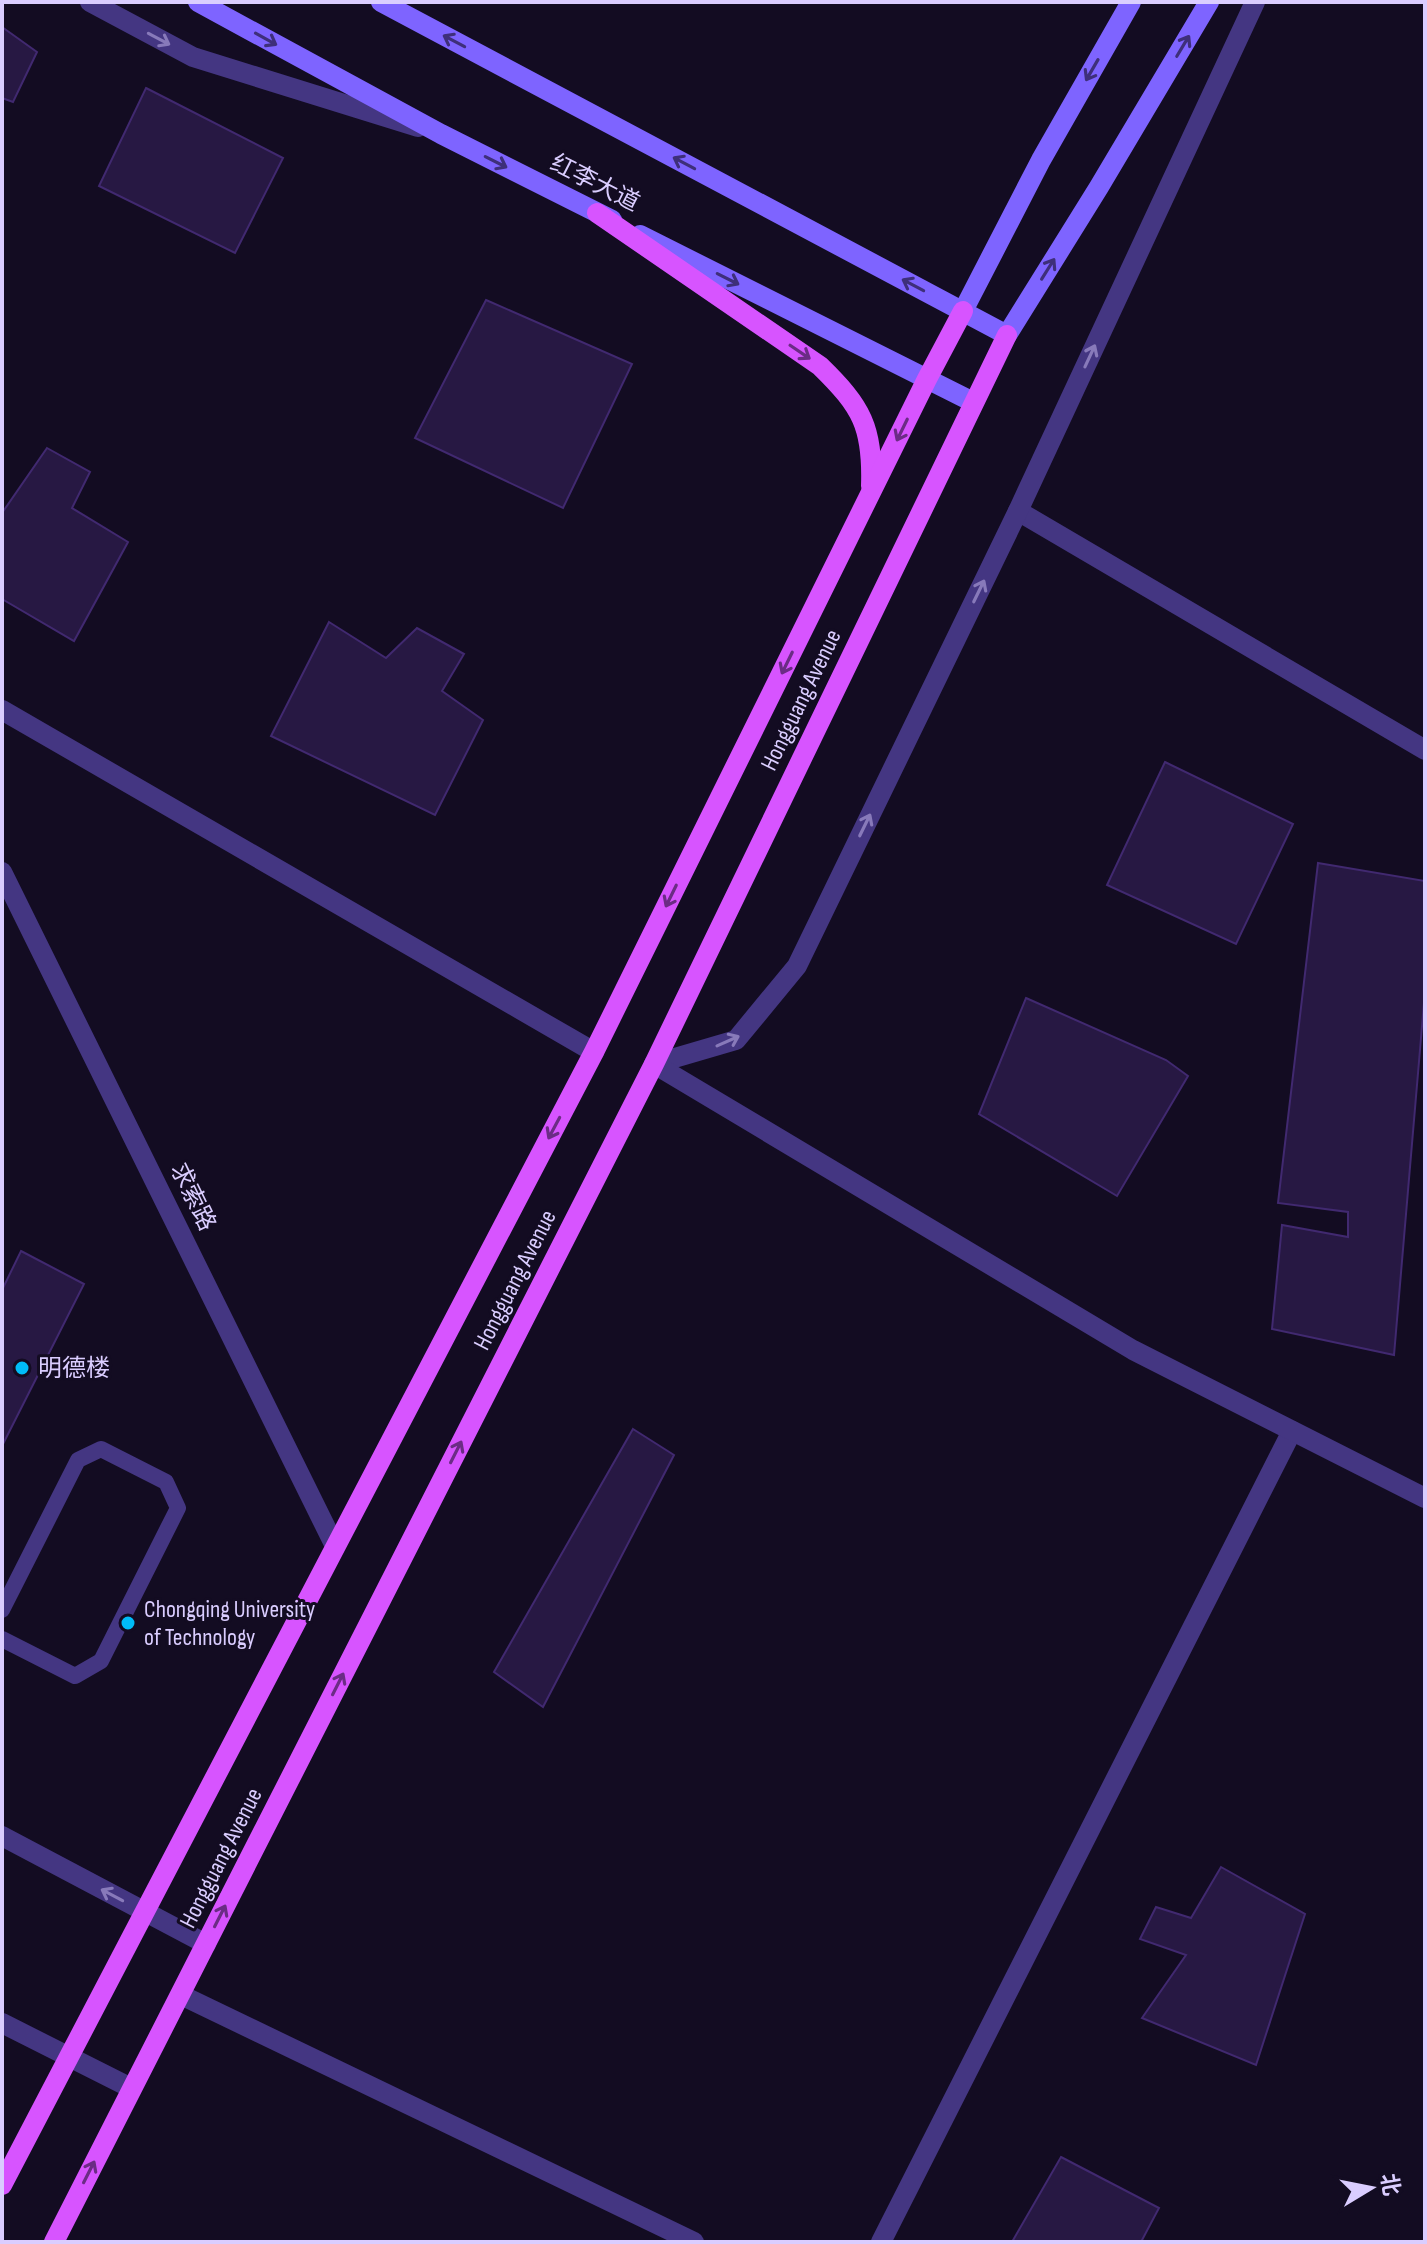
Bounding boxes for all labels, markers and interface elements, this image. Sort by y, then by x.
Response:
one-way arrow [147,31,170,47]
one-way arrow [254,32,278,48]
one-way arrow [443,32,466,48]
one-way arrow [1175,35,1191,58]
one-way arrow [1084,57,1099,81]
street label: 红李大道 [546,148,644,218]
one-way arrow [672,154,696,170]
one-way arrow [483,155,507,170]
one-way arrow [1040,258,1057,280]
one-way arrow [715,271,739,287]
one-way arrow [902,276,926,292]
one-way arrow [788,344,810,360]
one-way arrow [1083,345,1098,369]
one-way arrow [894,418,909,442]
one-way arrow [972,580,987,604]
street label: Hongguang Avenue [754,625,848,775]
one-way arrow [778,651,794,675]
one-way arrow [858,814,873,838]
one-way arrow [663,884,679,908]
one-way arrow [715,1033,739,1047]
one-way arrow [546,1116,562,1140]
street label: 求索路 [164,1158,222,1236]
street label: Hongguang Avenue [467,1205,563,1355]
place label: 明德楼 [38,1354,110,1383]
marker: 明德楼 [13,1359,31,1377]
one-way arrow [449,1441,465,1465]
place label: Chongqing University of Technology [144,1595,315,1652]
marker: Chongqing University of Technology [119,1614,137,1632]
one-way arrow [331,1673,347,1697]
street label: Hongguang Avenue [173,1783,269,1933]
one-way arrow [100,1887,124,1902]
one-way arrow [213,1904,229,1928]
north arrow [1331,2148,1411,2228]
one-way arrow [82,2161,98,2185]
text: 北 [1374,2172,1404,2198]

